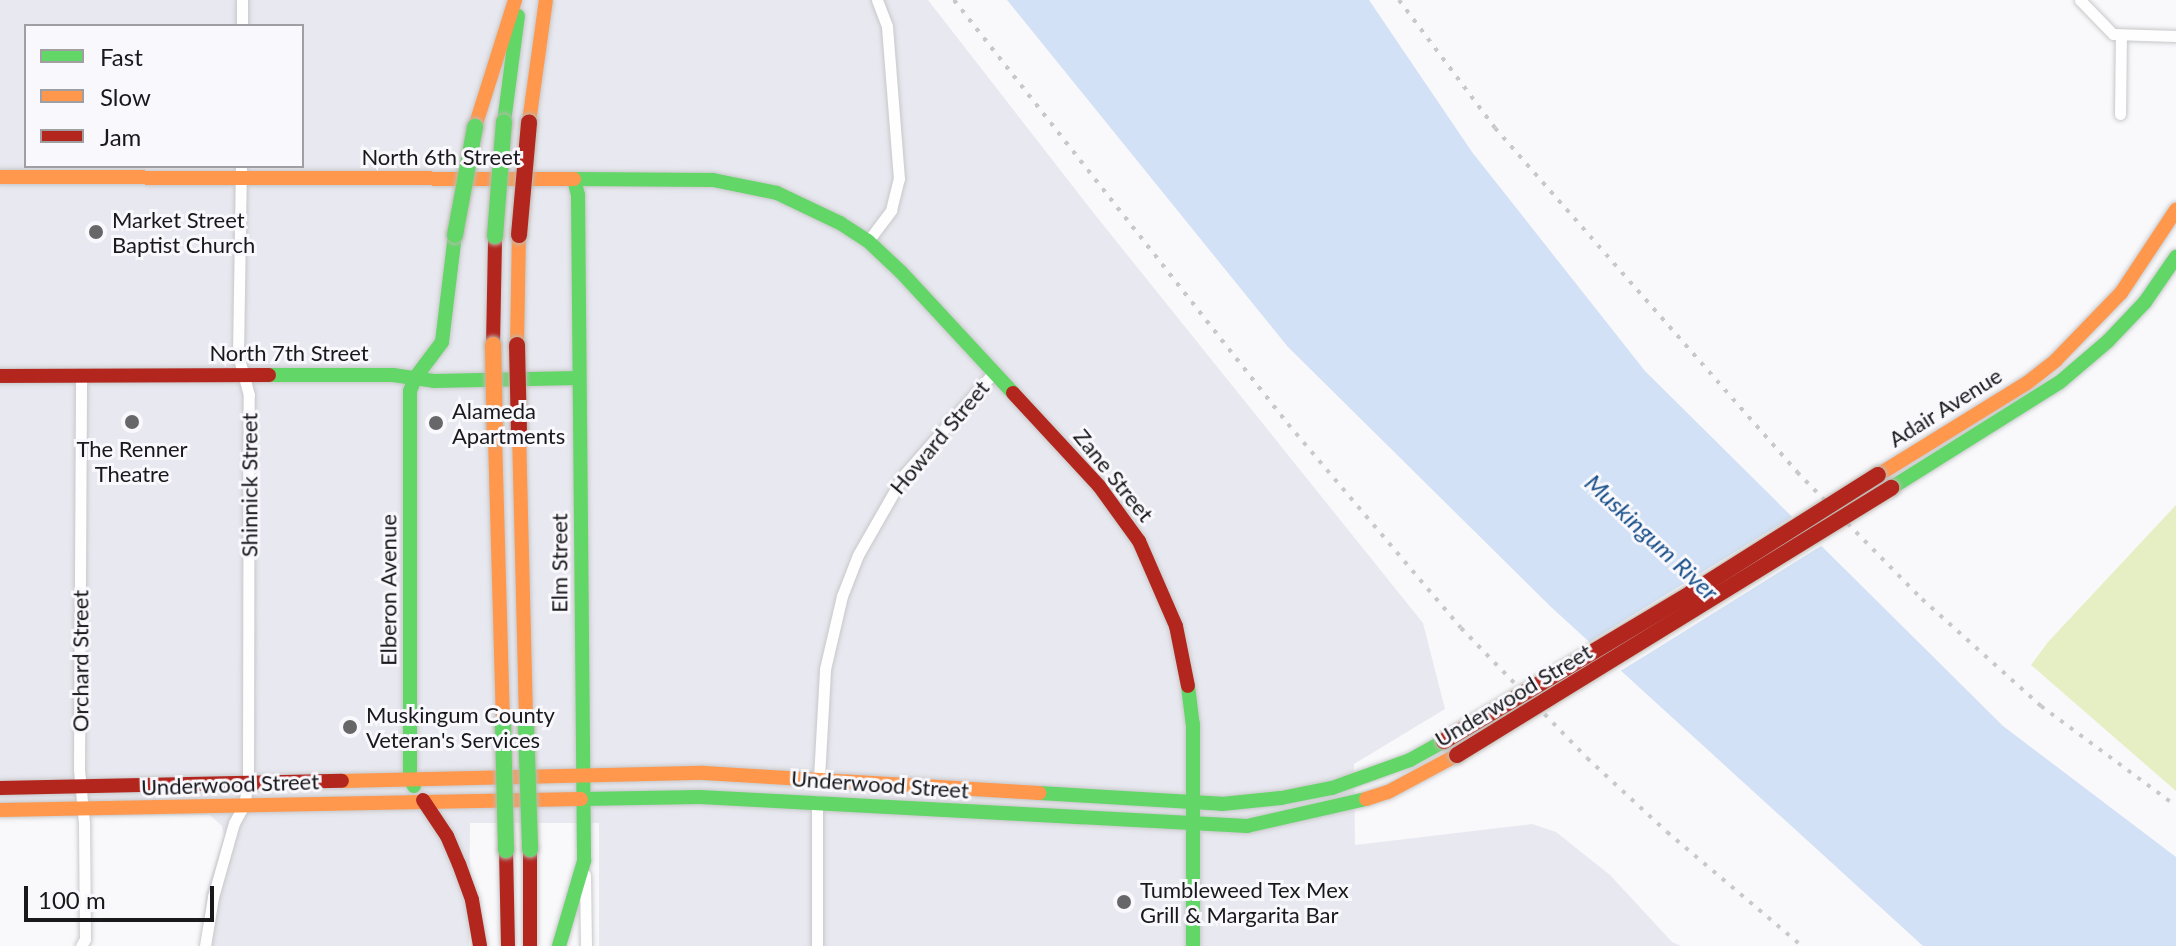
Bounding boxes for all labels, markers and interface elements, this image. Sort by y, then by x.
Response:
legend [24,24,304,168]
text: Fast [100,42,143,71]
text: Slow [100,82,151,111]
text: Jam [100,122,141,151]
street label: North 6th Street [361,144,521,170]
place label: Market Street Baptist Church [112,206,255,258]
marker: Market Street Baptist Church [87,223,105,241]
street label: North 7th Street [209,340,369,366]
street label: Adair Avenue [1883,361,2007,453]
street label: Howard Street [884,375,994,499]
place label: Alameda Apartments [452,397,565,448]
marker: The Renner Theatre [123,413,141,431]
street label: Shinnick Street [236,413,262,557]
marker: Alameda Apartments [427,414,445,432]
street label: Zane Street [1069,423,1159,527]
place label: The Renner Theatre [76,435,188,486]
water label: Muskingum River [1579,468,1725,606]
street label: Elm Street [546,513,572,613]
street label: Elberon Avenue [375,514,401,666]
street label: Orchard Street [67,590,93,732]
street label: Underwood Street [1430,638,1596,752]
place label: Muskingum County Veteran's Services [366,701,555,752]
marker: Muskingum County Veteran's Services [341,718,359,736]
street label: Underwood Street [790,765,970,803]
street label: Underwood Street [141,768,319,800]
scale bar [28,870,218,920]
place label: Tumbleweed Tex Mex Grill & Margarita Bar [1140,876,1349,928]
text: 100 m [38,885,106,914]
marker: Tumbleweed Tex Mex Grill & Margarita Bar [1115,893,1133,911]

